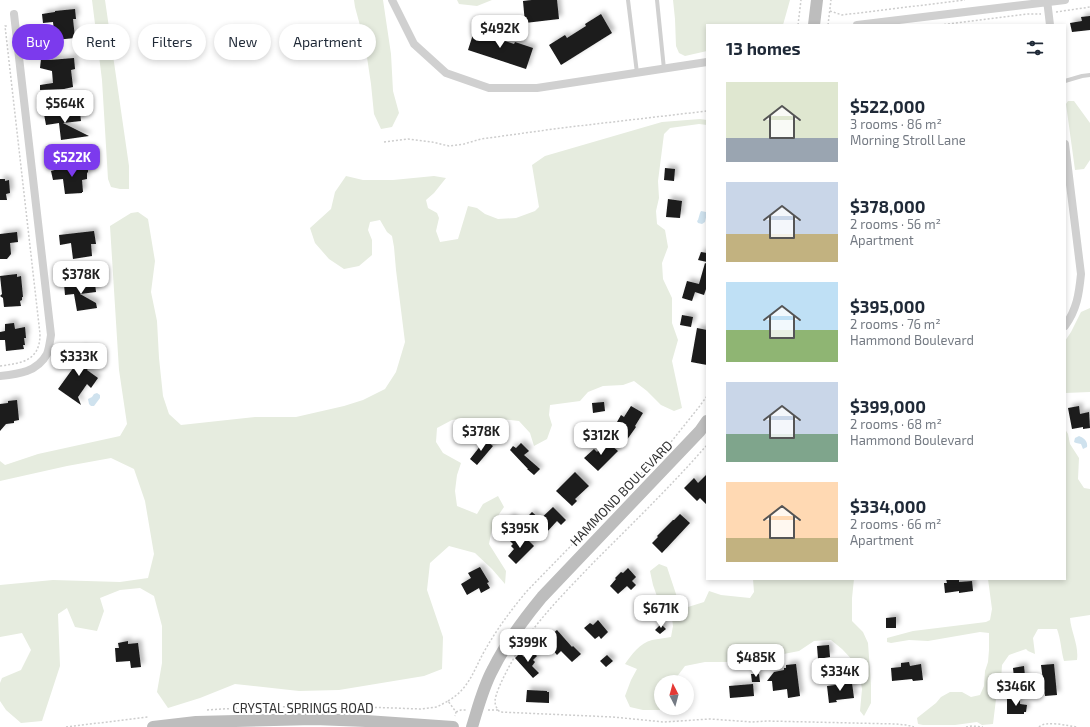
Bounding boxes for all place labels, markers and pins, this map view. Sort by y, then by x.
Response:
pin: $492K [472,15,528,49]
pin: $564K [37,90,93,124]
pin: $522K [44,144,100,178]
pin: $378K [53,261,109,295]
pin: $333K [51,343,107,377]
pin: $378K [453,418,509,452]
pin: $312K [573,422,629,456]
pin: $395K [492,515,548,549]
pin: $671K [633,595,689,629]
pin: $399K [500,629,556,663]
pin: $485K [728,644,784,678]
pin: $334K [812,658,868,692]
pin: $346K [988,673,1044,707]

